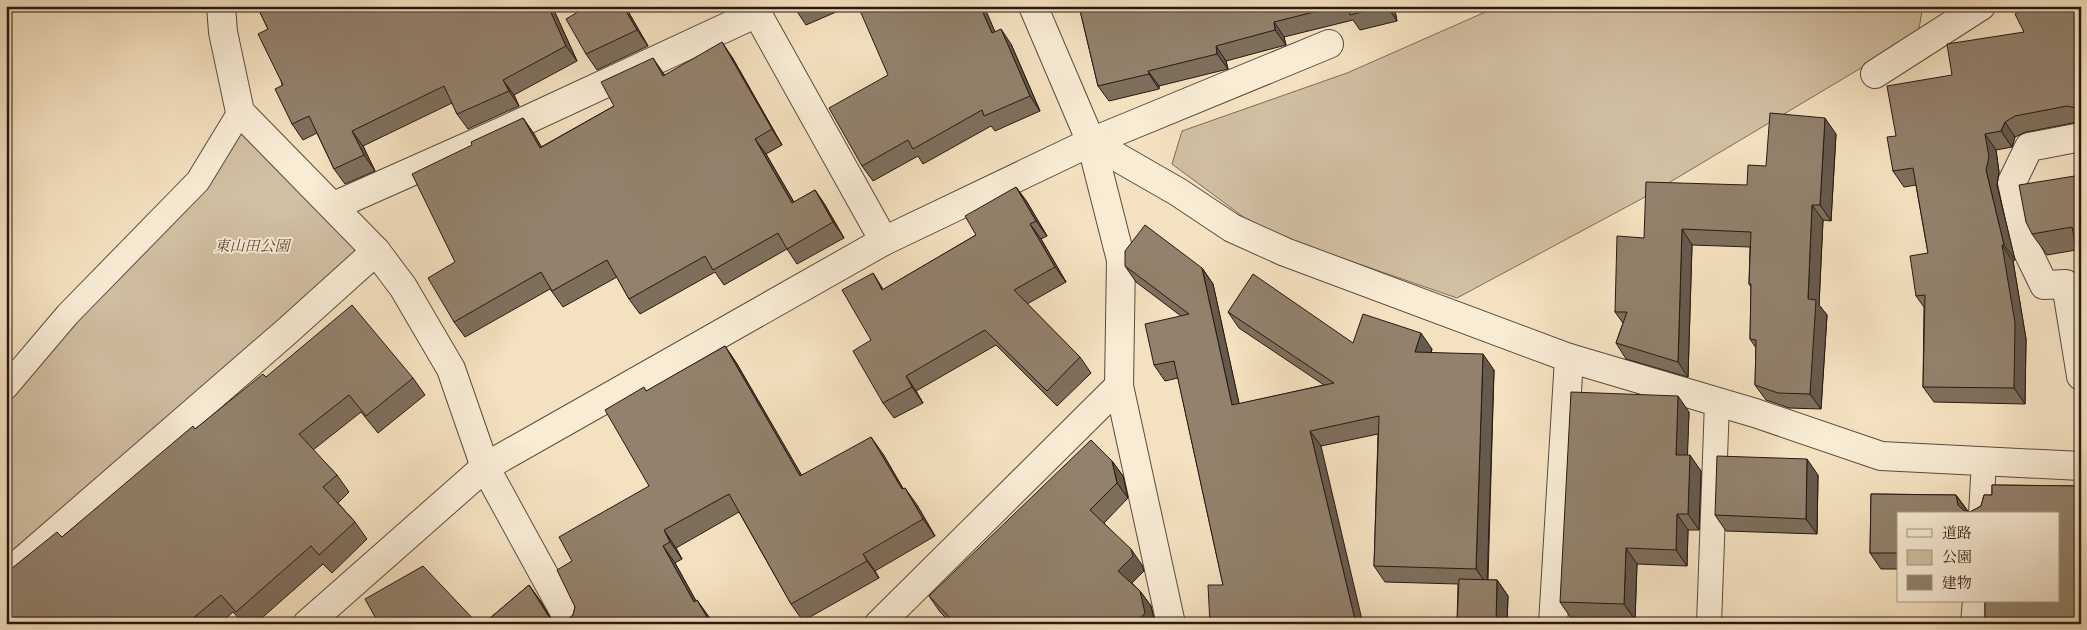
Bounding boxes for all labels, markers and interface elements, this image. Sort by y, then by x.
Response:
park label: 東山田公園 [214,237,292,256]
legend [1897,512,2060,602]
text: 道路 [1942,524,1972,543]
text: 公園 [1942,548,1972,567]
text: 建物 [1942,574,1972,593]

